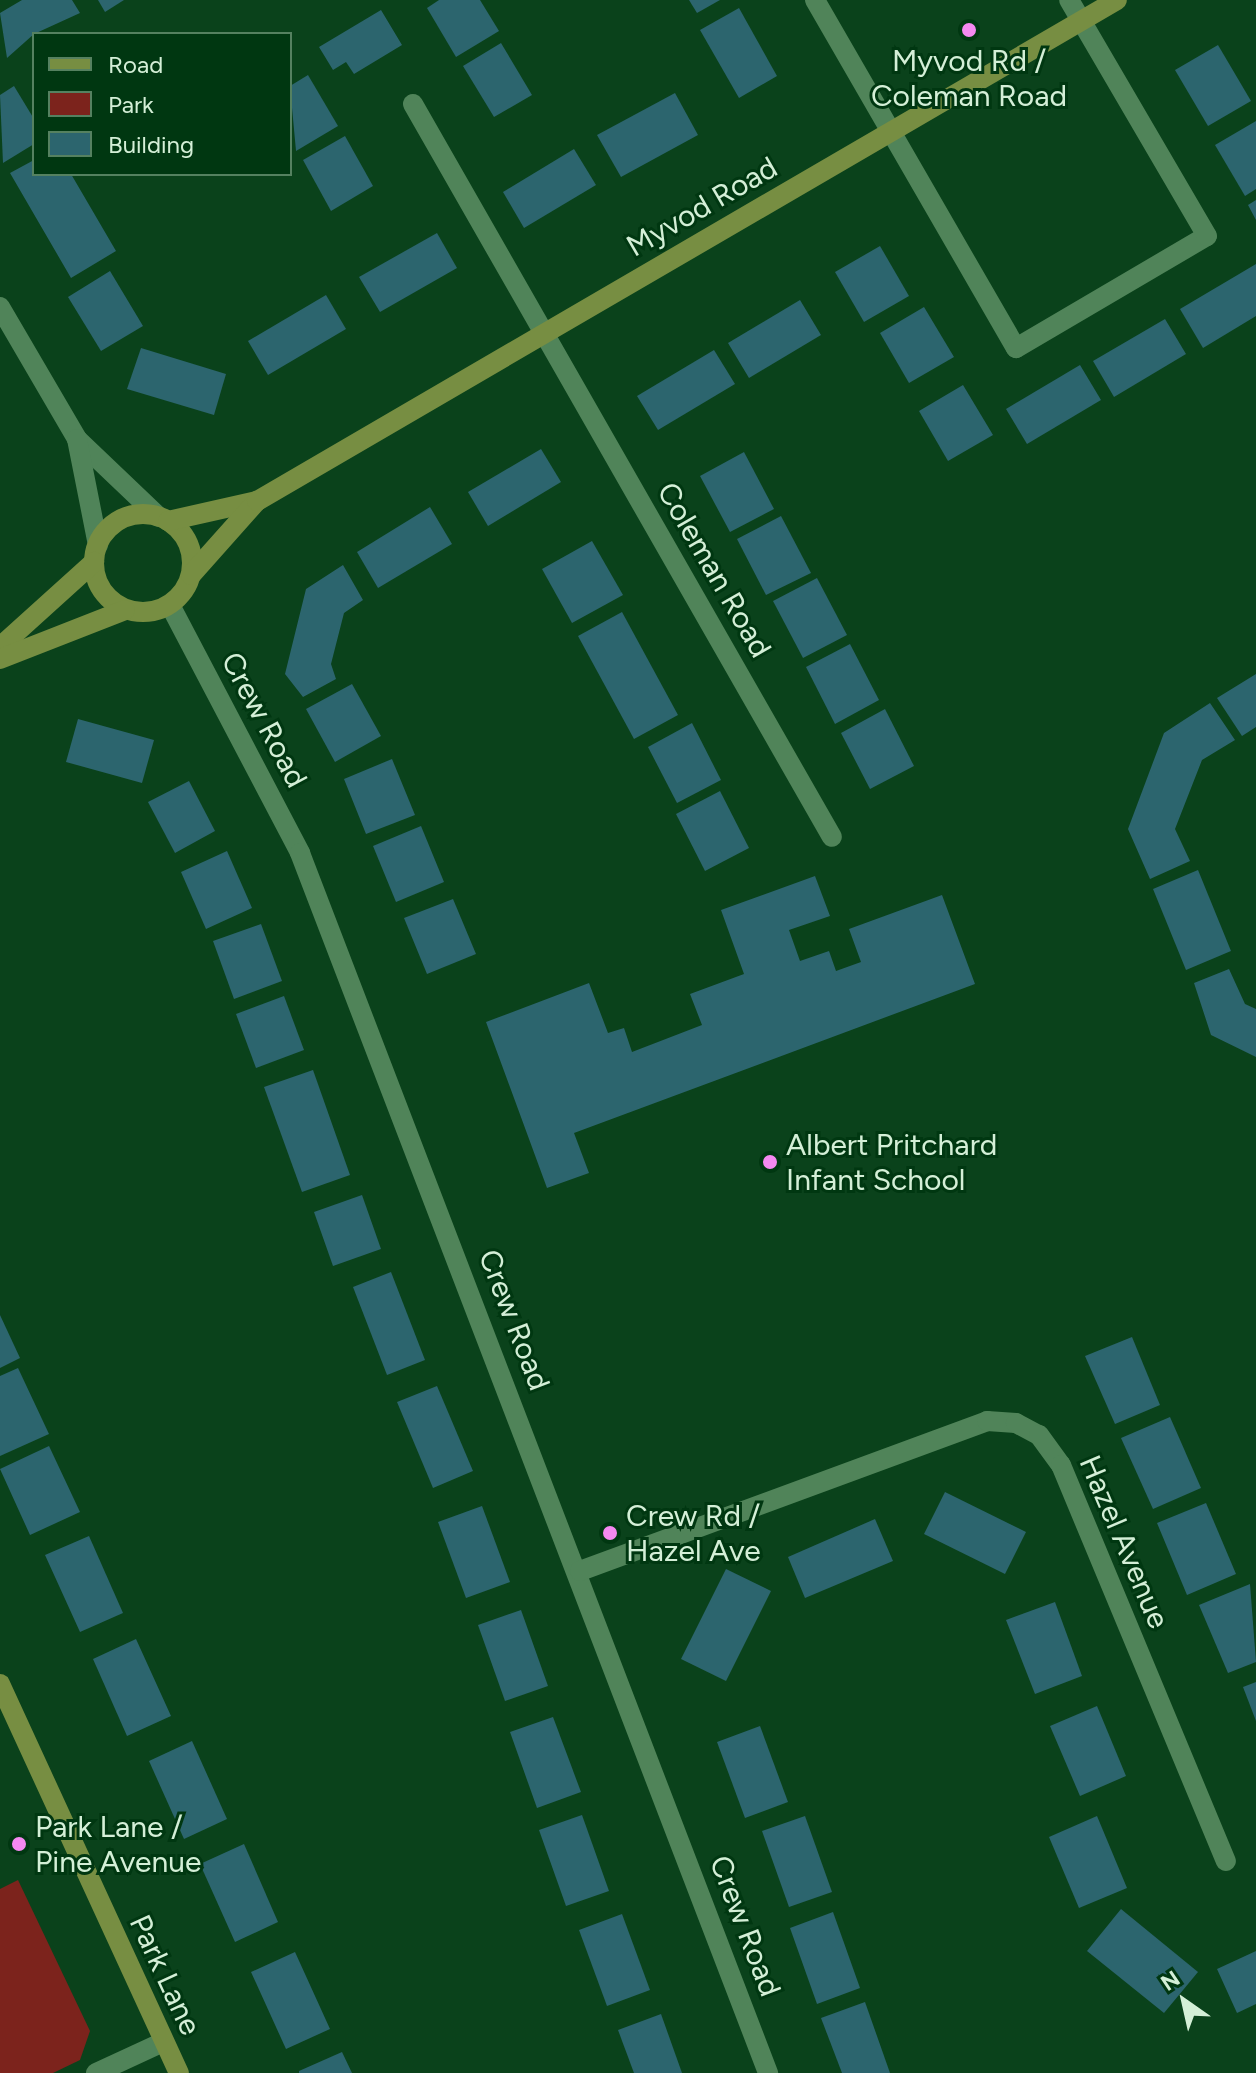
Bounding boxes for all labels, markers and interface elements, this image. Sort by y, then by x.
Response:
marker: Myvod Rd / Coleman Road [960,21,978,39]
legend [32,32,292,176]
place label: Myvod Rd / Coleman Road [871,43,1067,114]
text: Road [108,50,163,79]
text: Park [108,90,154,119]
text: Building [108,130,194,159]
street label: Myvod Road [620,149,784,265]
street label: Coleman Road [649,476,779,664]
street label: Crew Road [213,646,315,794]
place label: Albert Pritchard Infant School [786,1127,997,1198]
marker: Albert Pritchard Infant School [761,1153,779,1171]
street label: Crew Road [471,1245,557,1395]
street label: Hazel Avenue [1071,1450,1177,1634]
place label: Crew Rd / Hazel Ave [626,1498,761,1568]
marker: Crew Rd / Hazel Ave [601,1524,619,1542]
place label: Park Lane / Pine Avenue [35,1809,201,1880]
marker: Park Lane / Pine Avenue [10,1835,28,1853]
street label: Crew Road [702,1851,788,2001]
street label: Park Lane [122,1909,208,2041]
north arrow [1144,1961,1224,2041]
text: N [1156,1965,1185,1997]

